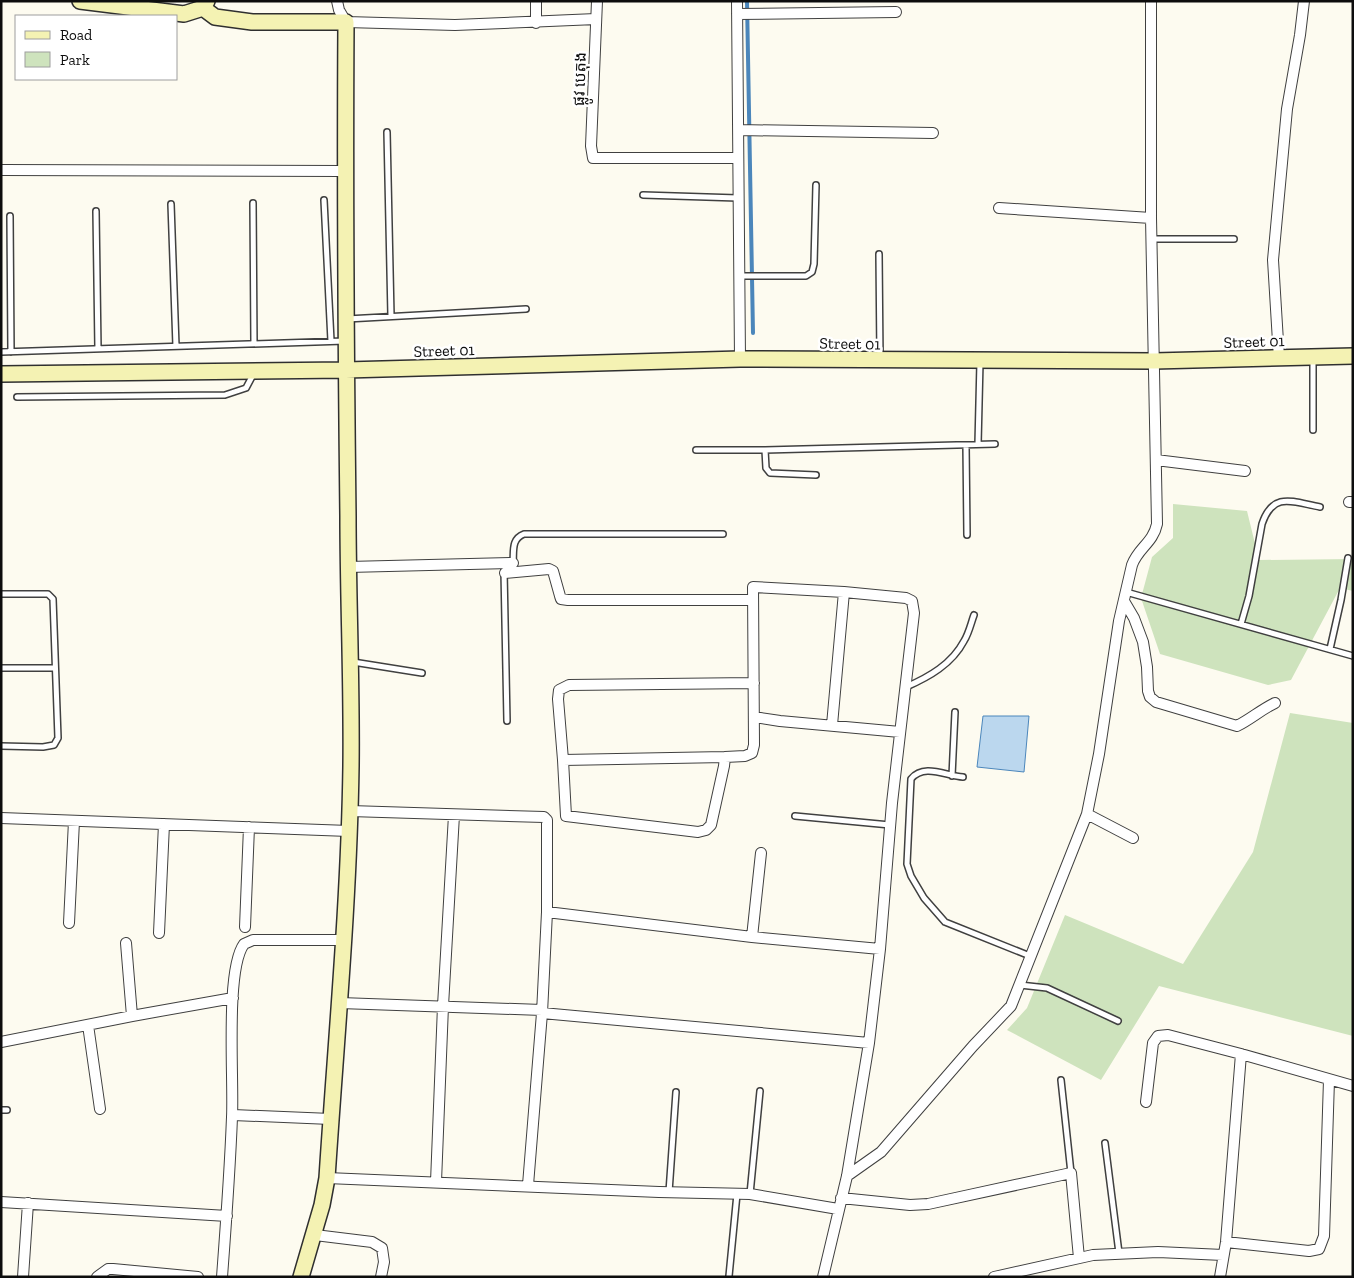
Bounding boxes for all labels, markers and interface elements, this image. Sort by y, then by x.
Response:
legend [15,15,178,80]
text: Road [60,26,93,44]
text: Park [60,51,90,69]
street label: ផ្លូវ បេតុង [569,52,595,107]
street label: Street 01 [1223,331,1285,352]
street label: Street 01 [819,333,881,354]
street label: Street 01 [413,340,475,361]

